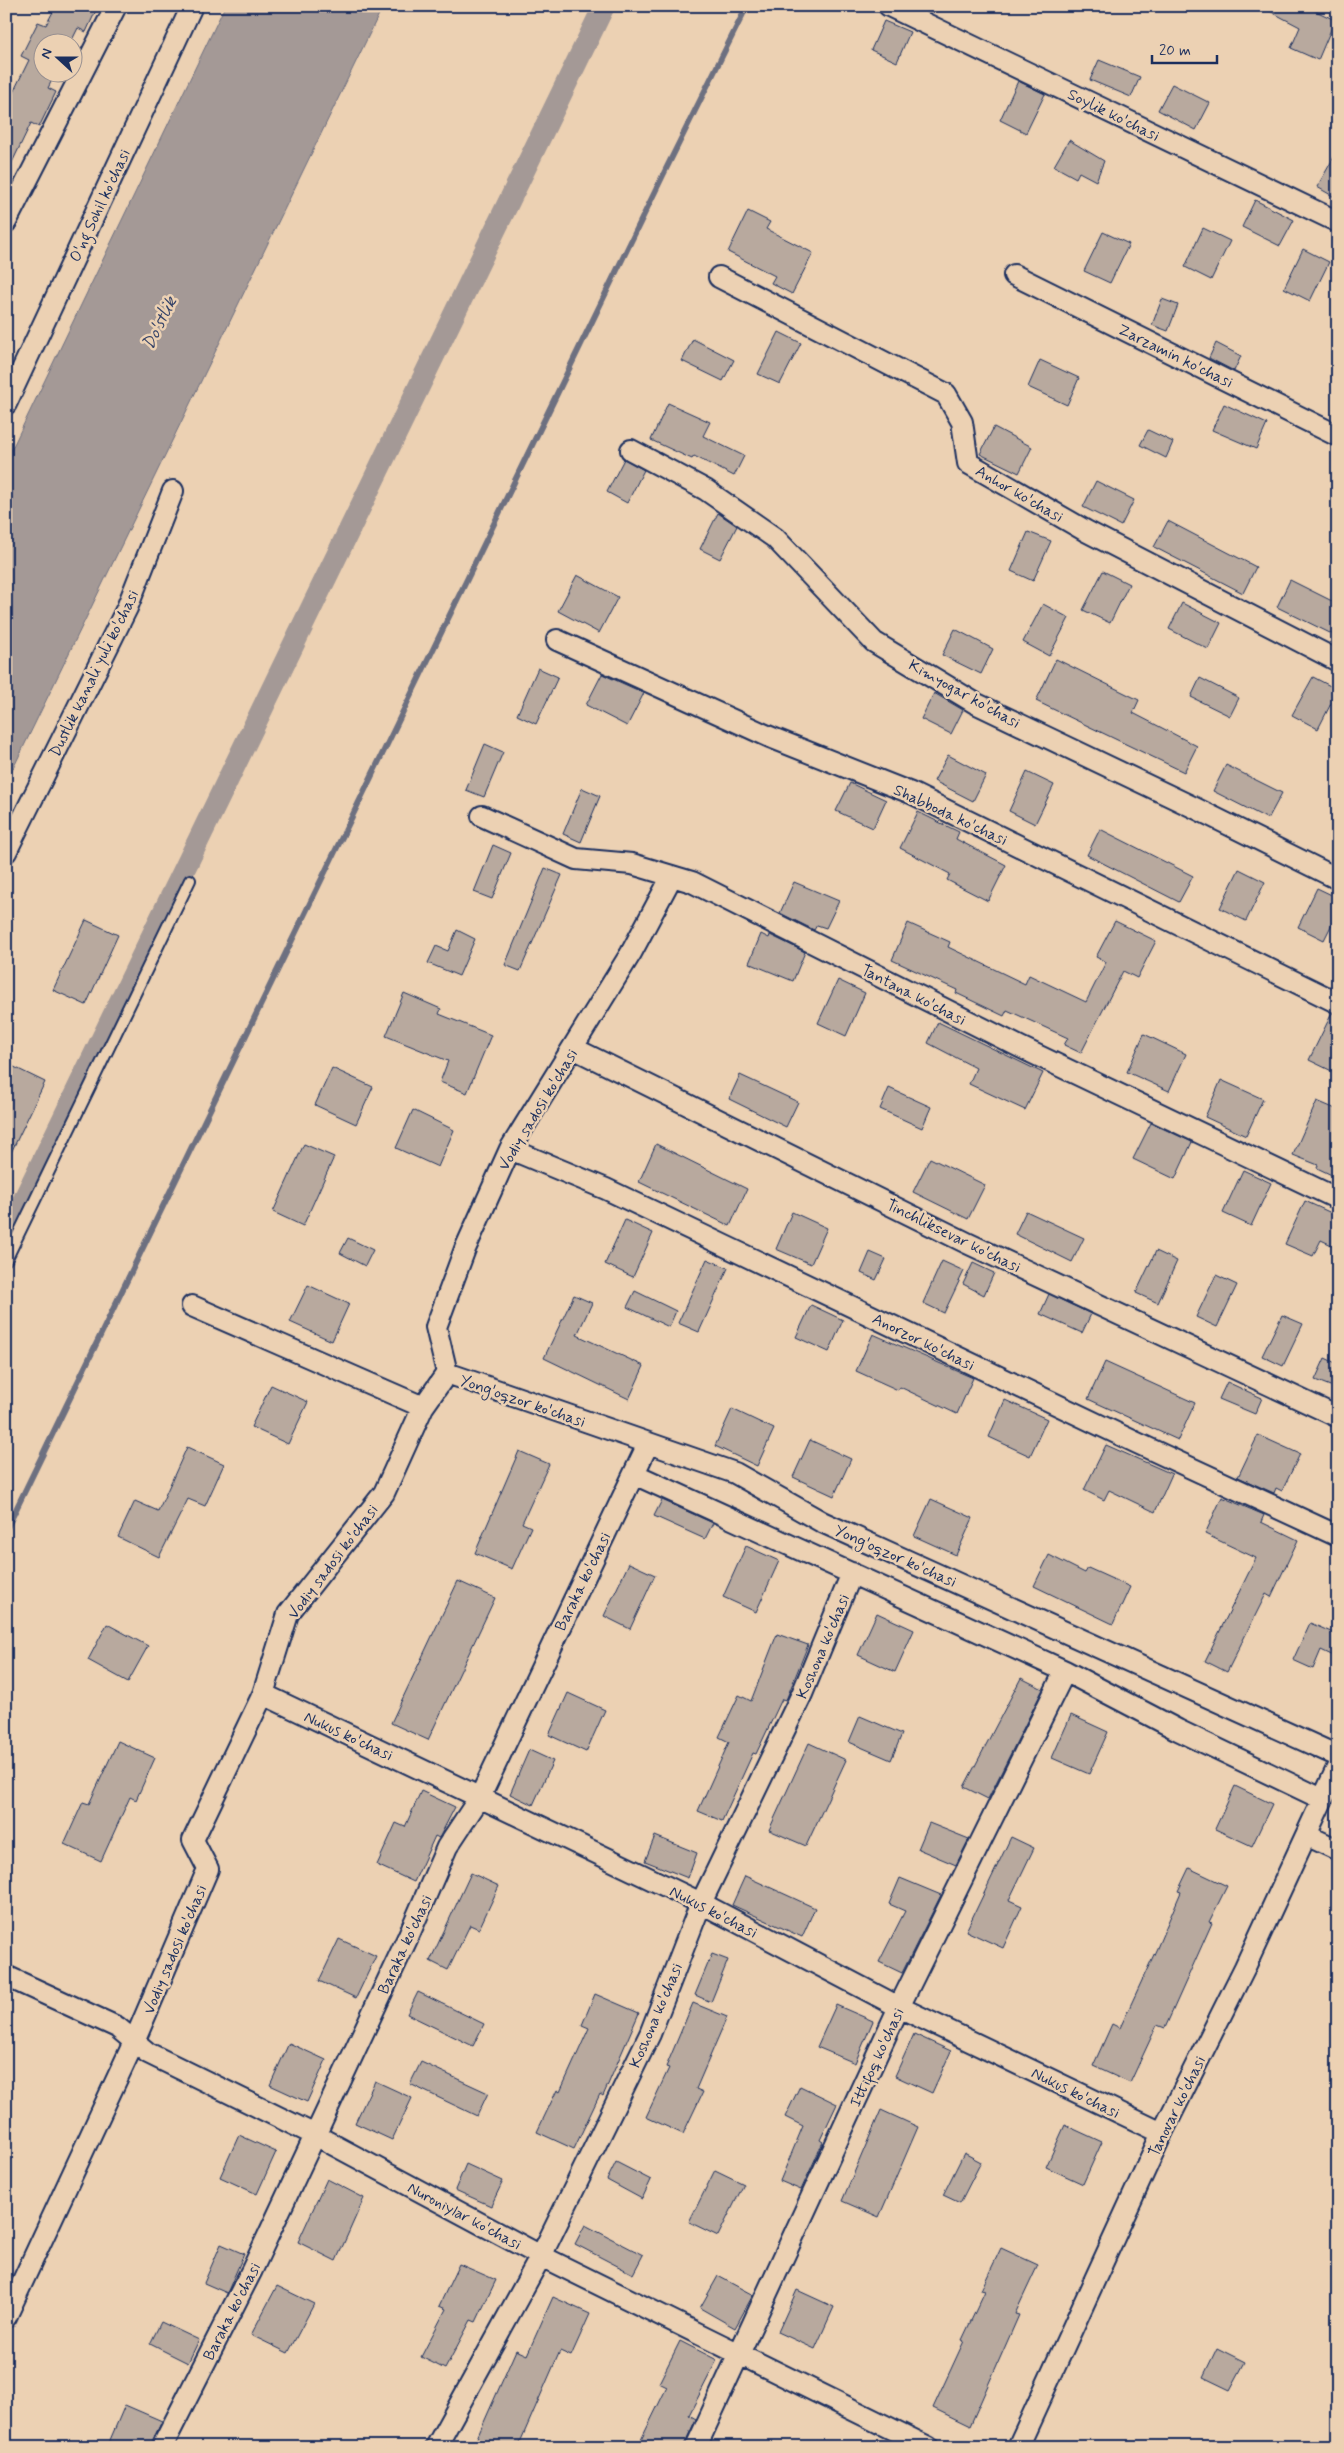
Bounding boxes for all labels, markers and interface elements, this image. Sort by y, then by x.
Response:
north arrow [32,32,82,82]
scale bar [1152,32,1216,64]
text: 20 m [1159,41,1191,61]
text: N [37,46,57,61]
street label: Soylik ko'chasi [1064,84,1163,147]
street label: O'ng Sohil ko'chasi [65,146,137,266]
water label: Do'stlik [137,292,183,354]
street label: Zarzamin ko'chasi [1114,319,1236,393]
street label: Anhor ko'chasi [972,461,1067,528]
street label: Dustlik kanali yuli ko'chasi [45,587,144,761]
street label: Kimyogar ko'chasi [905,655,1024,734]
street label: Shabboda ko'chasi [890,780,1011,851]
street label: Tantana ko'chasi [857,960,969,1031]
street label: Vodiy sadosi ko'chasi [494,1045,583,1175]
street label: Tinchliksevar ko'chasi [882,1195,1024,1278]
street label: Anorzor ko'chasi [869,1309,978,1376]
street label: Yong'oqzor ko'chasi [457,1370,588,1434]
street label: Vodiy sadosi ko'chasi [283,1500,383,1624]
street label: Yong'oqzor ko'chasi [831,1520,960,1594]
street label: Baraka ko'chasi [550,1529,616,1635]
street label: Koshona ko'chasi [792,1591,855,1702]
street label: Nukus ko'chasi [300,1707,396,1766]
street label: Nukus ko'chasi [666,1881,761,1943]
street label: Vodiy sadosi ko'chasi [139,1882,212,2017]
street label: Baraka ko'chasi [373,1891,438,1998]
street label: Koshona ko'chasi [625,1960,688,2071]
street label: Ittifoq ko'chasi [845,2005,911,2111]
street label: Tanovar ko'chasi [1144,2053,1211,2161]
street label: Nukus ko'chasi [1028,2063,1123,2124]
street label: Nuroniylar ko'chasi [404,2177,525,2255]
street label: Baraka ko'chasi [199,2259,266,2364]

